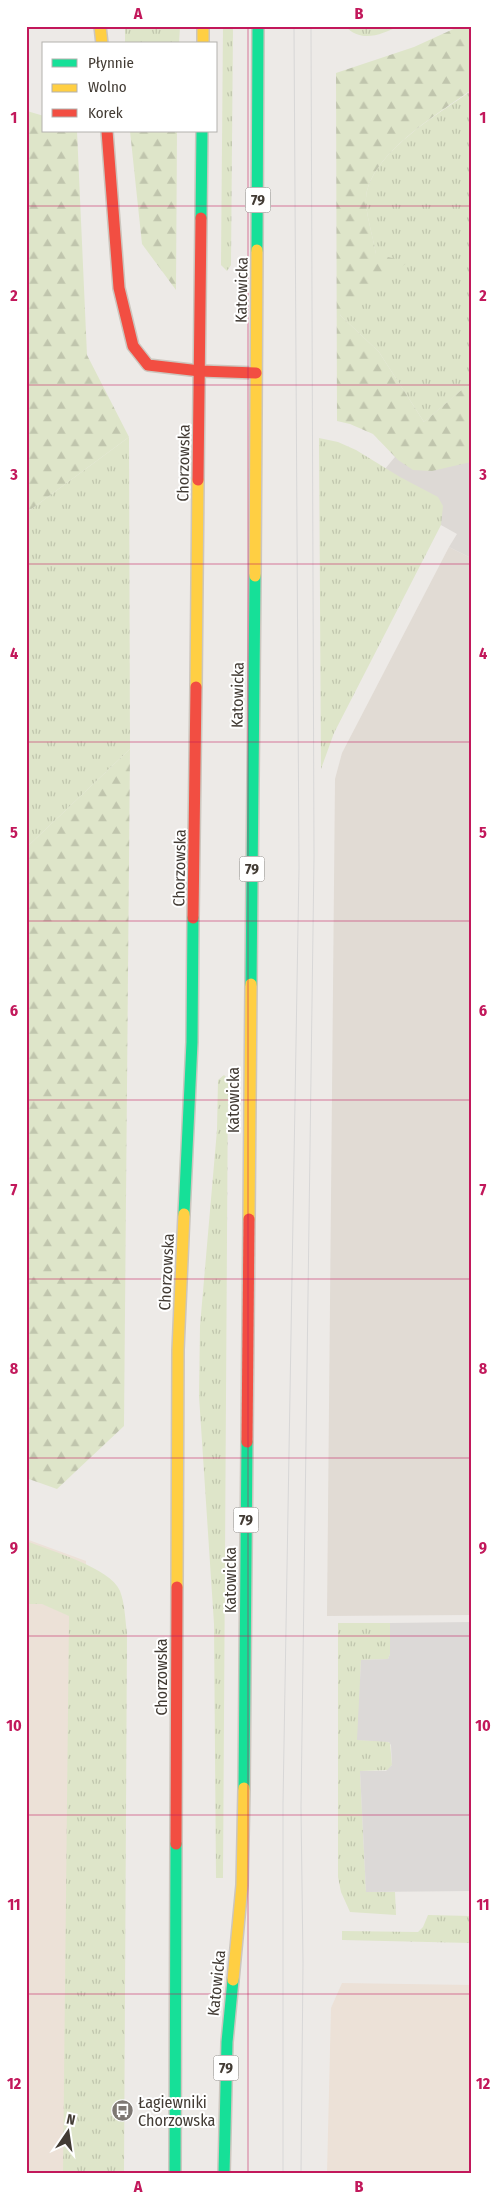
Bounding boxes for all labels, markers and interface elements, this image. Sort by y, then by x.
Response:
text: A [133,4,143,23]
text: B [355,4,364,23]
legend [42,42,218,132]
text: Płynnie [88,54,134,72]
text: Wolno [88,78,127,96]
text: Korek [88,104,123,122]
text: 1 [11,108,17,127]
text: 1 [480,108,486,127]
road number: 79 [246,188,270,212]
street label: Katowicka [231,257,252,323]
text: 2 [9,286,18,305]
text: 2 [478,286,487,305]
street label: Chorzowska [173,424,194,502]
text: 3 [9,465,18,484]
text: 3 [478,465,487,484]
text: 4 [10,644,18,663]
text: 4 [479,644,487,663]
street label: Katowicka [227,662,248,728]
text: 5 [10,823,18,842]
text: 5 [479,823,487,842]
street label: Chorzowska [169,829,190,907]
road number: 79 [240,856,264,882]
text: 6 [10,1001,18,1020]
text: 6 [479,1001,487,1020]
street label: Katowicka [224,1067,243,1133]
text: 7 [11,1180,18,1199]
text: 7 [480,1180,487,1199]
street label: Chorzowska [155,1233,178,1311]
text: 8 [10,1359,19,1378]
text: 8 [479,1359,488,1378]
road number: 79 [234,1508,258,1532]
text: 9 [10,1538,18,1557]
text: 9 [479,1538,487,1557]
street label: Katowicka [221,1547,240,1613]
street label: Chorzowska [152,1638,171,1716]
text: 10 [6,1716,22,1735]
text: 10 [475,1716,491,1735]
text: 11 [7,1895,21,1914]
text: 11 [476,1895,490,1914]
street label: Katowicka [204,1949,229,2017]
road number: 79 [214,2056,238,2080]
text: 12 [7,2074,22,2093]
text: 12 [476,2074,491,2093]
place label: Łagiewniki Chorzowska [138,2093,215,2130]
bus stop icon: Łagiewniki Chorzowska [110,2099,134,2123]
north arrow [42,2108,92,2158]
text: N [65,2111,77,2129]
text: A [133,2177,143,2196]
text: B [355,2177,364,2196]

